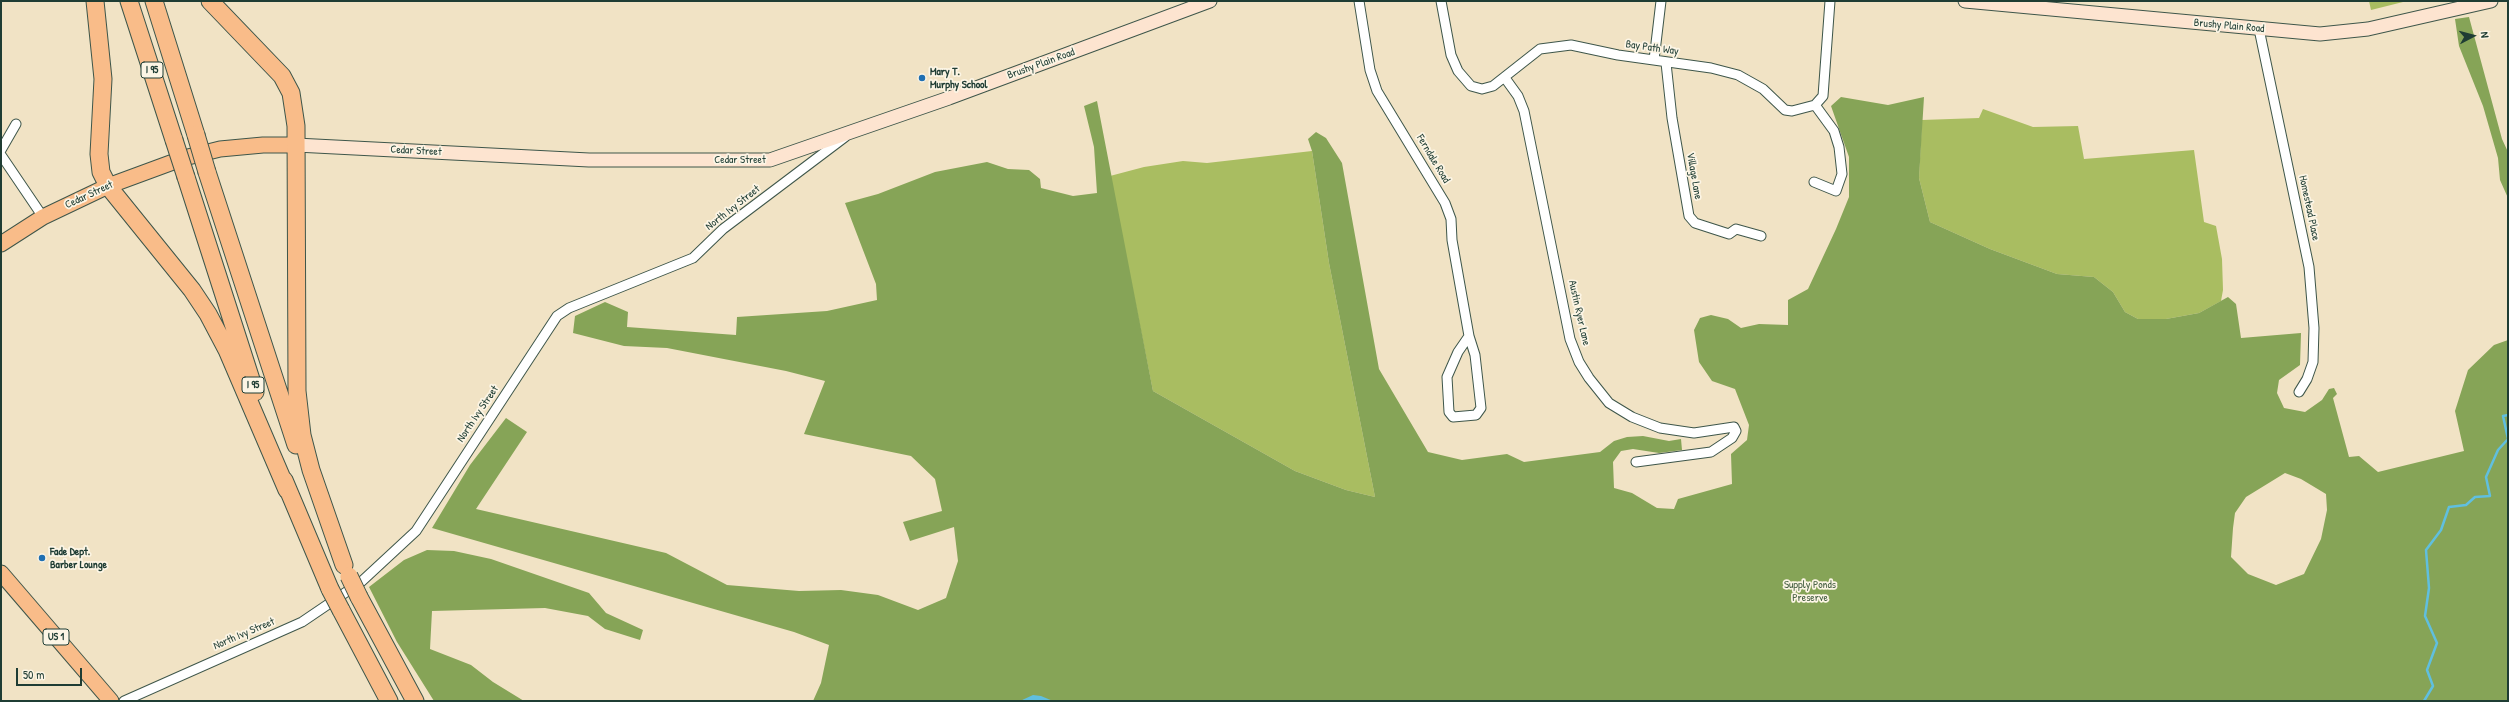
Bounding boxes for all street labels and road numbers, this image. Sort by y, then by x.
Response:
street label: Brushy Plain Road [2193,16,2265,36]
street label: Bay Path Way [1625,38,1679,58]
street label: Brushy Plain Road [1005,46,1077,82]
road number: I 95 [141,62,163,78]
street label: Ferndale Road [1413,132,1453,186]
street label: Cedar Street [390,143,442,159]
street label: Village Lane [1683,152,1705,200]
street label: Cedar Street [714,153,766,167]
street label: Homestead Place [2296,174,2322,242]
street label: Cedar Street [63,178,115,212]
street label: North Ivy Street [703,183,763,233]
street label: Austin Ryer Lane [1565,279,1593,347]
road number: I 95 [242,377,264,393]
street label: North Ivy Street [454,383,502,445]
street label: North Ivy Street [211,615,277,653]
road number: US 1 [43,629,69,645]

